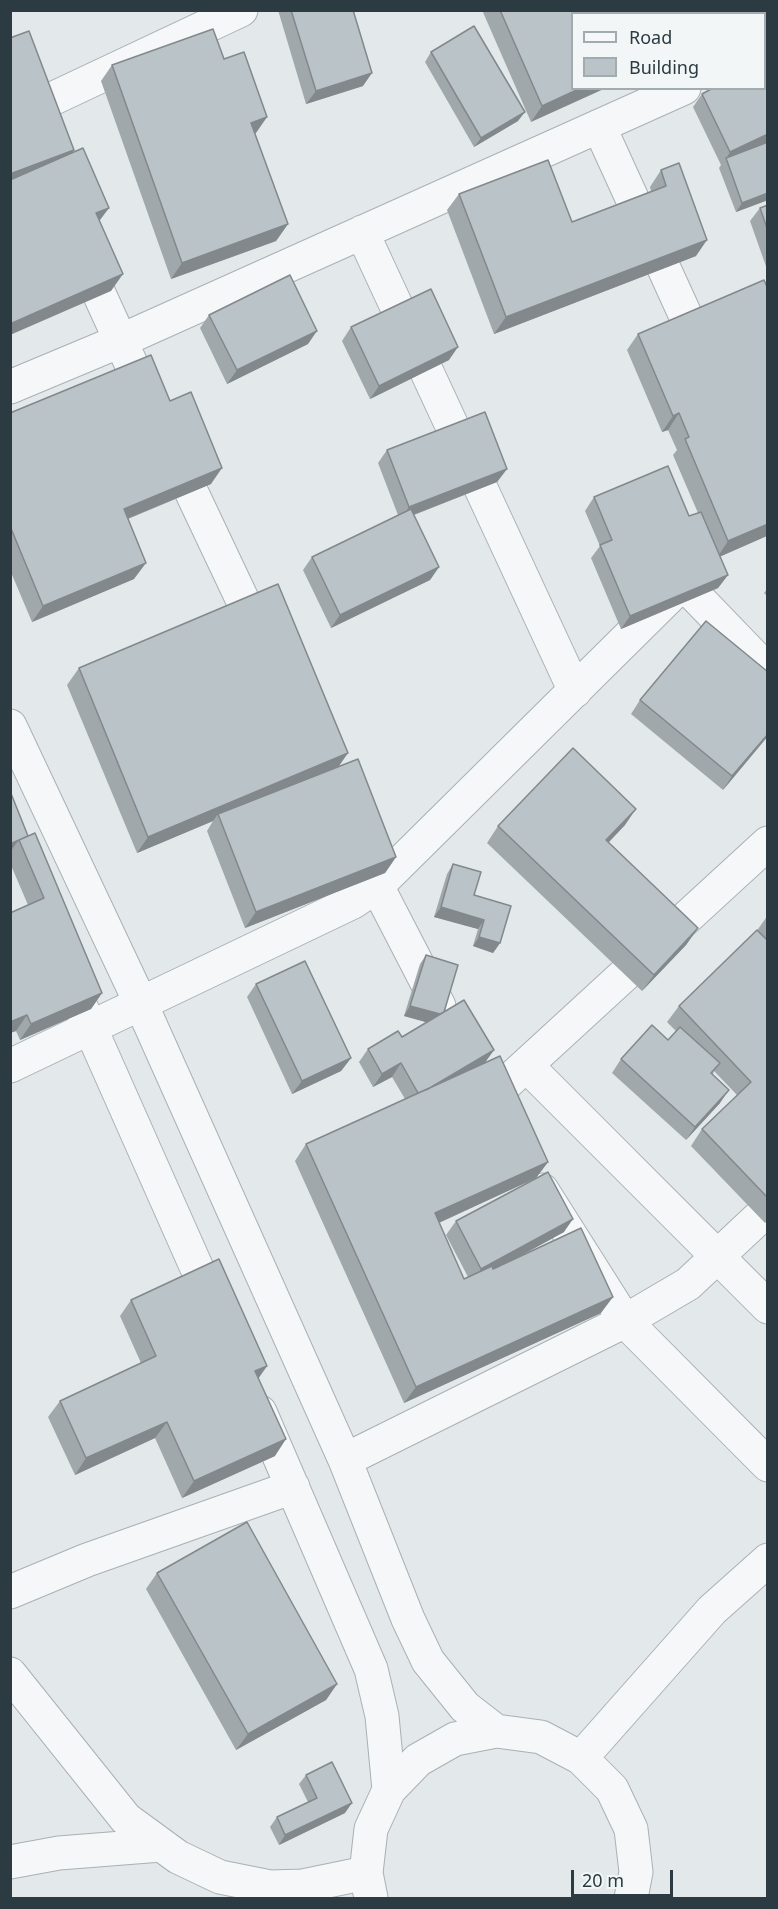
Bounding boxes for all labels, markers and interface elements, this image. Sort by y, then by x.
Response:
legend [571,12,766,90]
text: Road [629,25,672,49]
text: Building [629,55,699,79]
scale bar [574,1858,676,1896]
text: 20 m [582,1868,624,1892]

